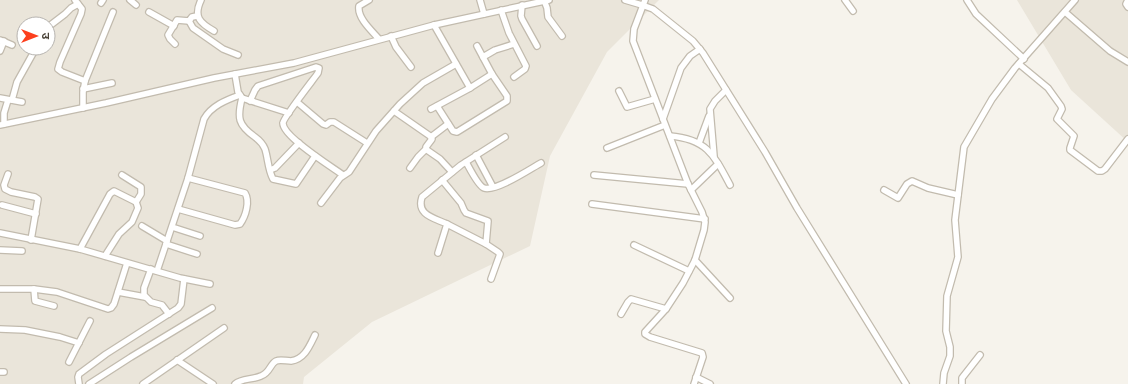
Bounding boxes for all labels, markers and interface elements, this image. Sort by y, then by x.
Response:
north arrow [16,16,56,56]
text: उ [40,33,52,40]

